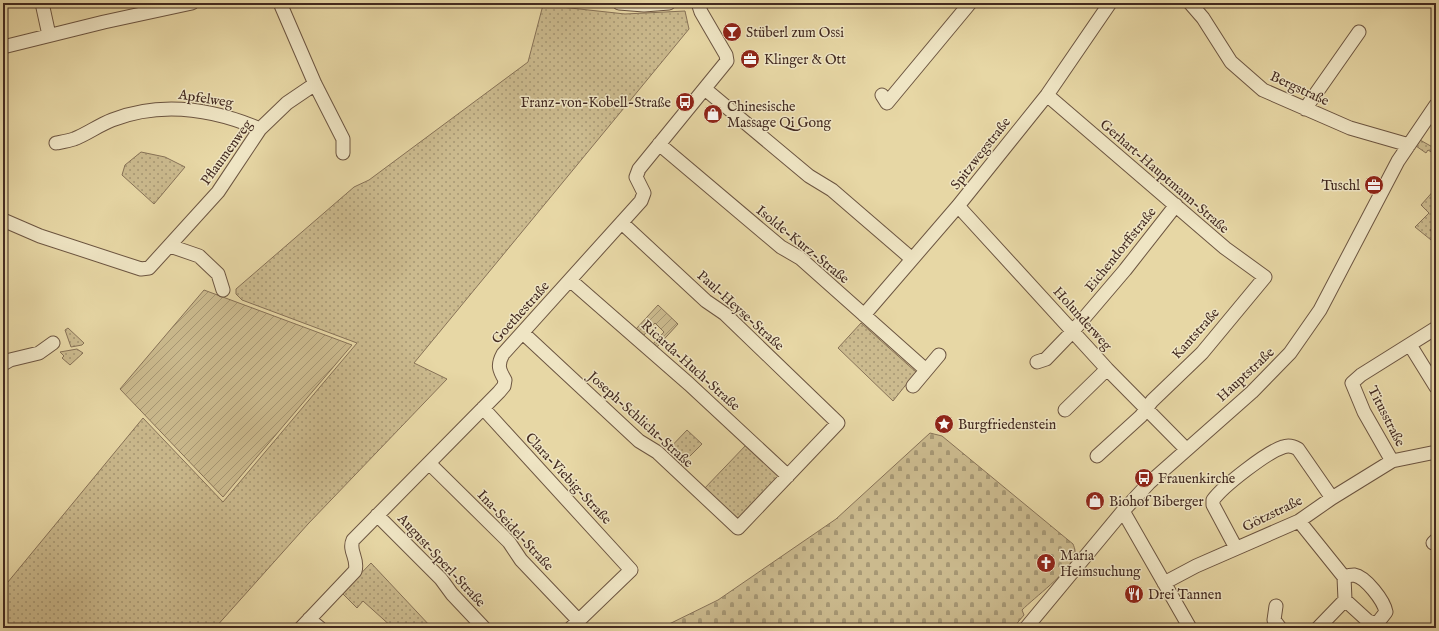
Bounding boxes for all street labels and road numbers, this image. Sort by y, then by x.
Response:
street label: Bergstraße [1267,67,1332,111]
street label: Apfelweg [176,86,235,112]
street label: Spitzwegstraße [947,113,1015,194]
street label: Pflaumenweg [197,116,257,189]
street label: Gerhart-Hauptmann-Straße [1096,116,1233,238]
street label: Isolde-Kurz-Straße [752,202,853,288]
street label: Eichendorffstraße [1081,203,1161,296]
street label: Paul-Heyse-Straße [693,267,788,355]
street label: Goethestraße [488,277,554,348]
street label: Holunderweg [1049,283,1116,355]
street label: Kantstraße [1168,304,1224,363]
street label: Ricarda-Huch-Straße [637,316,744,415]
street label: Hauptstraße [1213,343,1279,406]
street label: Joseph-Schlicht-Straße [583,366,697,472]
street label: Titusstraße [1363,383,1409,450]
street label: Clara-Viebig-Straße [521,429,616,529]
street label: Ina-Seidel-Straße [473,486,558,575]
street label: Götzstraße [1239,491,1306,536]
street label: August-Sperl-Straße [393,509,490,612]

